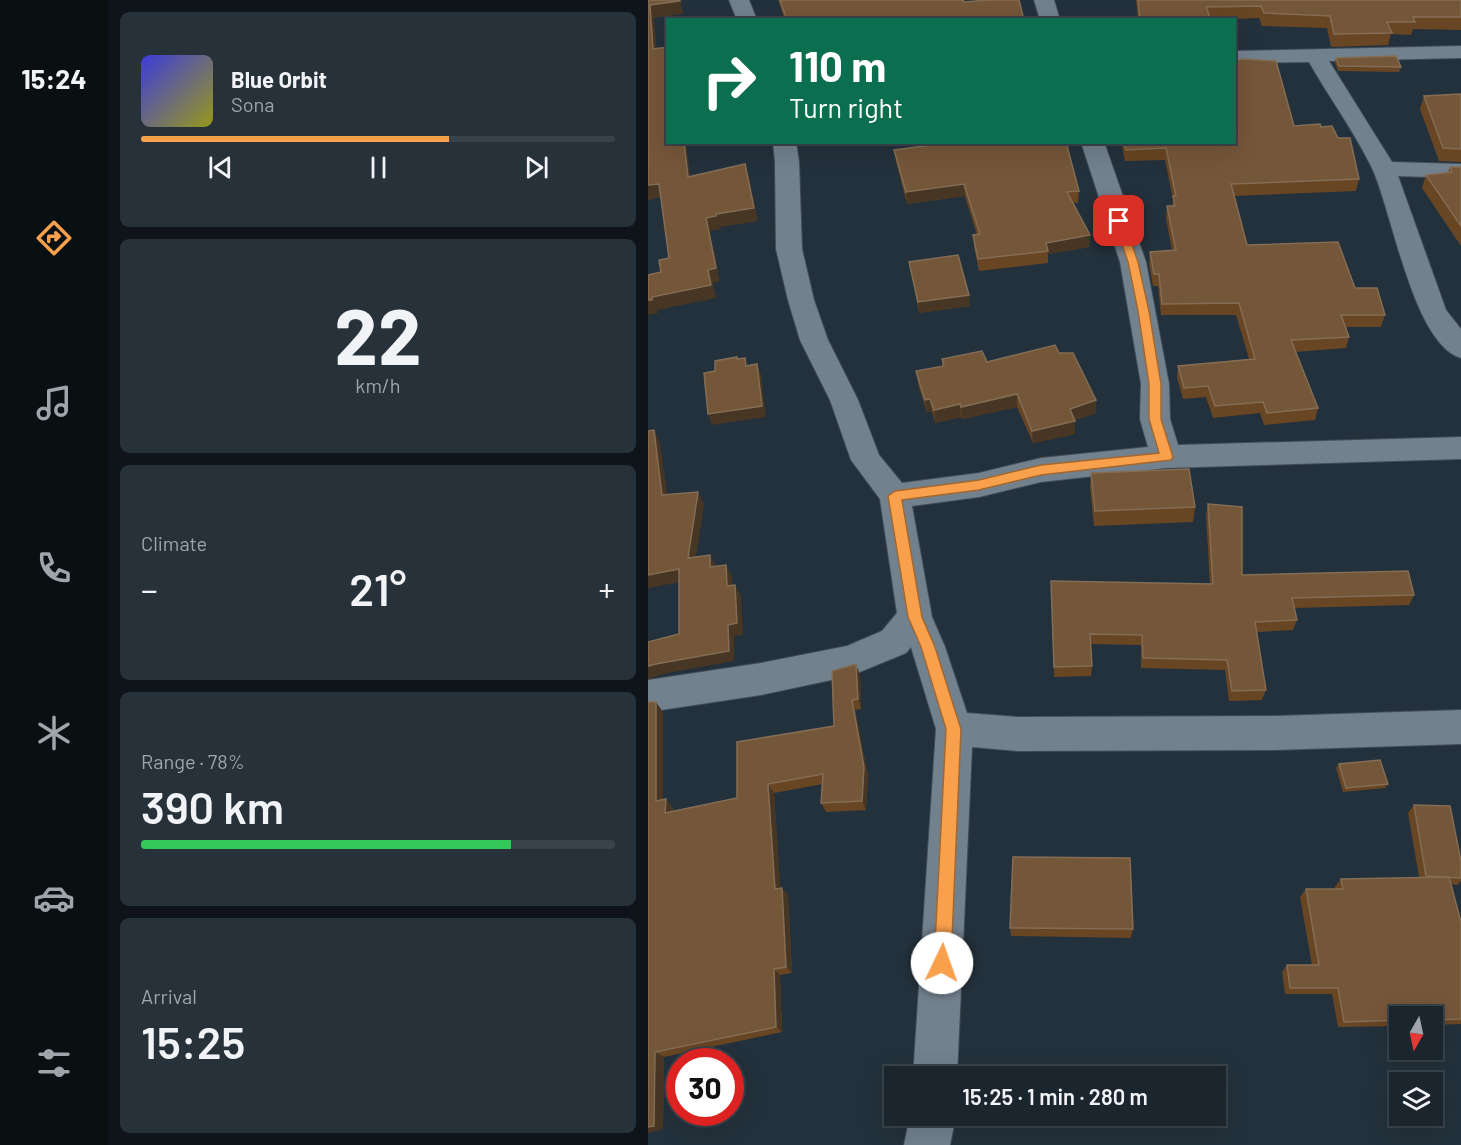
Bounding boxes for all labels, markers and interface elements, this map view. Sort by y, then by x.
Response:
text: 110 m [789,40,886,90]
icon: right [690,42,768,120]
text: 15:24 [21,62,87,94]
text: Blue Orbit [231,66,327,92]
text: Turn right [789,91,903,123]
text: Sona [231,92,275,116]
icon: previous [204,151,237,184]
icon: pause [362,151,395,184]
icon: next [520,151,553,184]
pin [1093,195,1144,246]
icon: arrive [1102,204,1135,237]
icon: directions [33,217,75,259]
text: 22 [334,287,422,381]
text: km/h [355,373,401,397]
icon: music [33,382,75,424]
text: Climate [141,531,207,555]
icon: phone [33,547,75,589]
text: 21° [349,561,407,615]
text: − [141,569,158,609]
text: + [598,569,615,609]
icon: climate [33,712,75,754]
text: Range · 78% [141,749,245,773]
text: 390 km [141,779,284,833]
icon: car [33,877,75,919]
position arrow [910,931,974,995]
text: Arrival [141,984,197,1008]
north arrow [1389,1006,1443,1060]
map controls [1389,1006,1443,1126]
text: 15:25 [141,1014,245,1068]
icon: filters [33,1042,75,1084]
speed limit sign: 30 [666,1048,744,1126]
button: layers [1389,1072,1443,1126]
text: 15:25 · 1 min · 280 m [962,1083,1148,1109]

